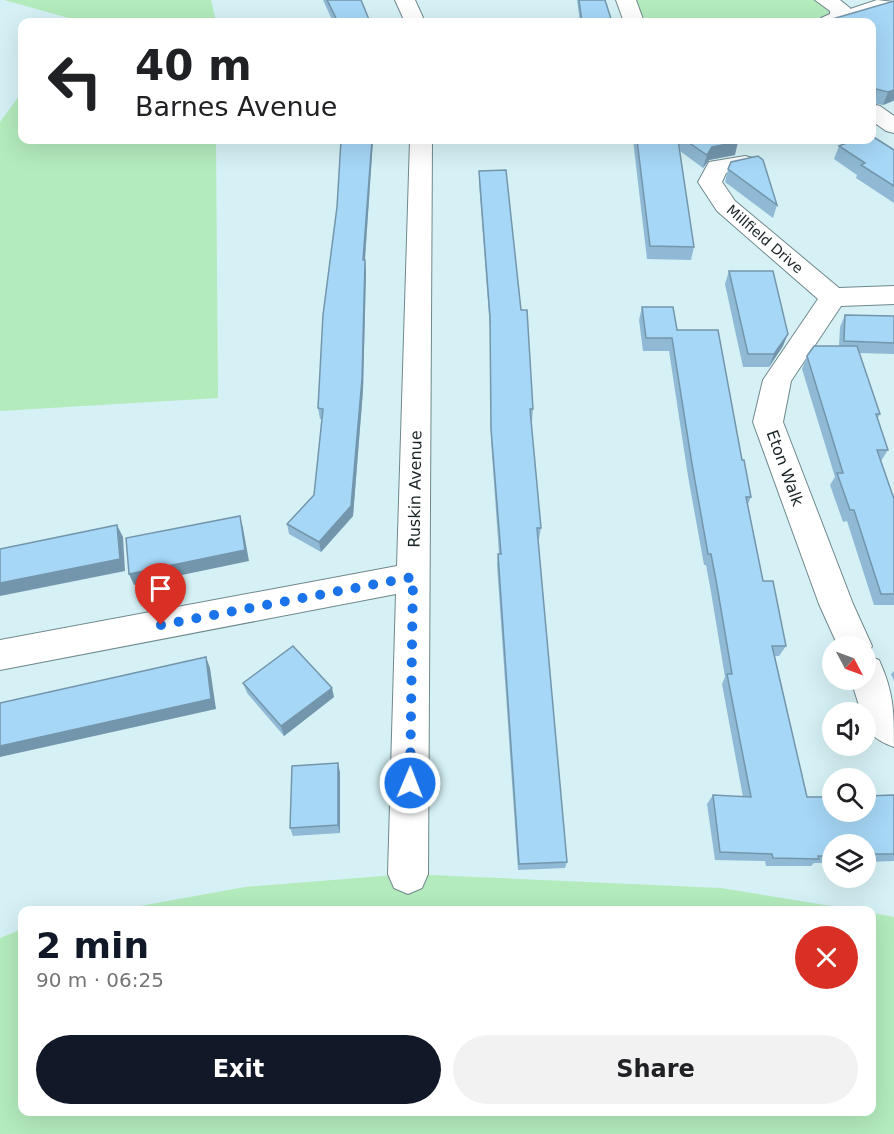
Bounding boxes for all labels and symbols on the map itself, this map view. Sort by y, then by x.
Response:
street label: Millfield Drive [724,202,806,276]
street label: Eton Walk [762,427,808,509]
street label: Ruskin Avenue [404,430,426,548]
pin [135,563,186,625]
north arrow [822,636,876,690]
position arrow [378,751,442,815]

